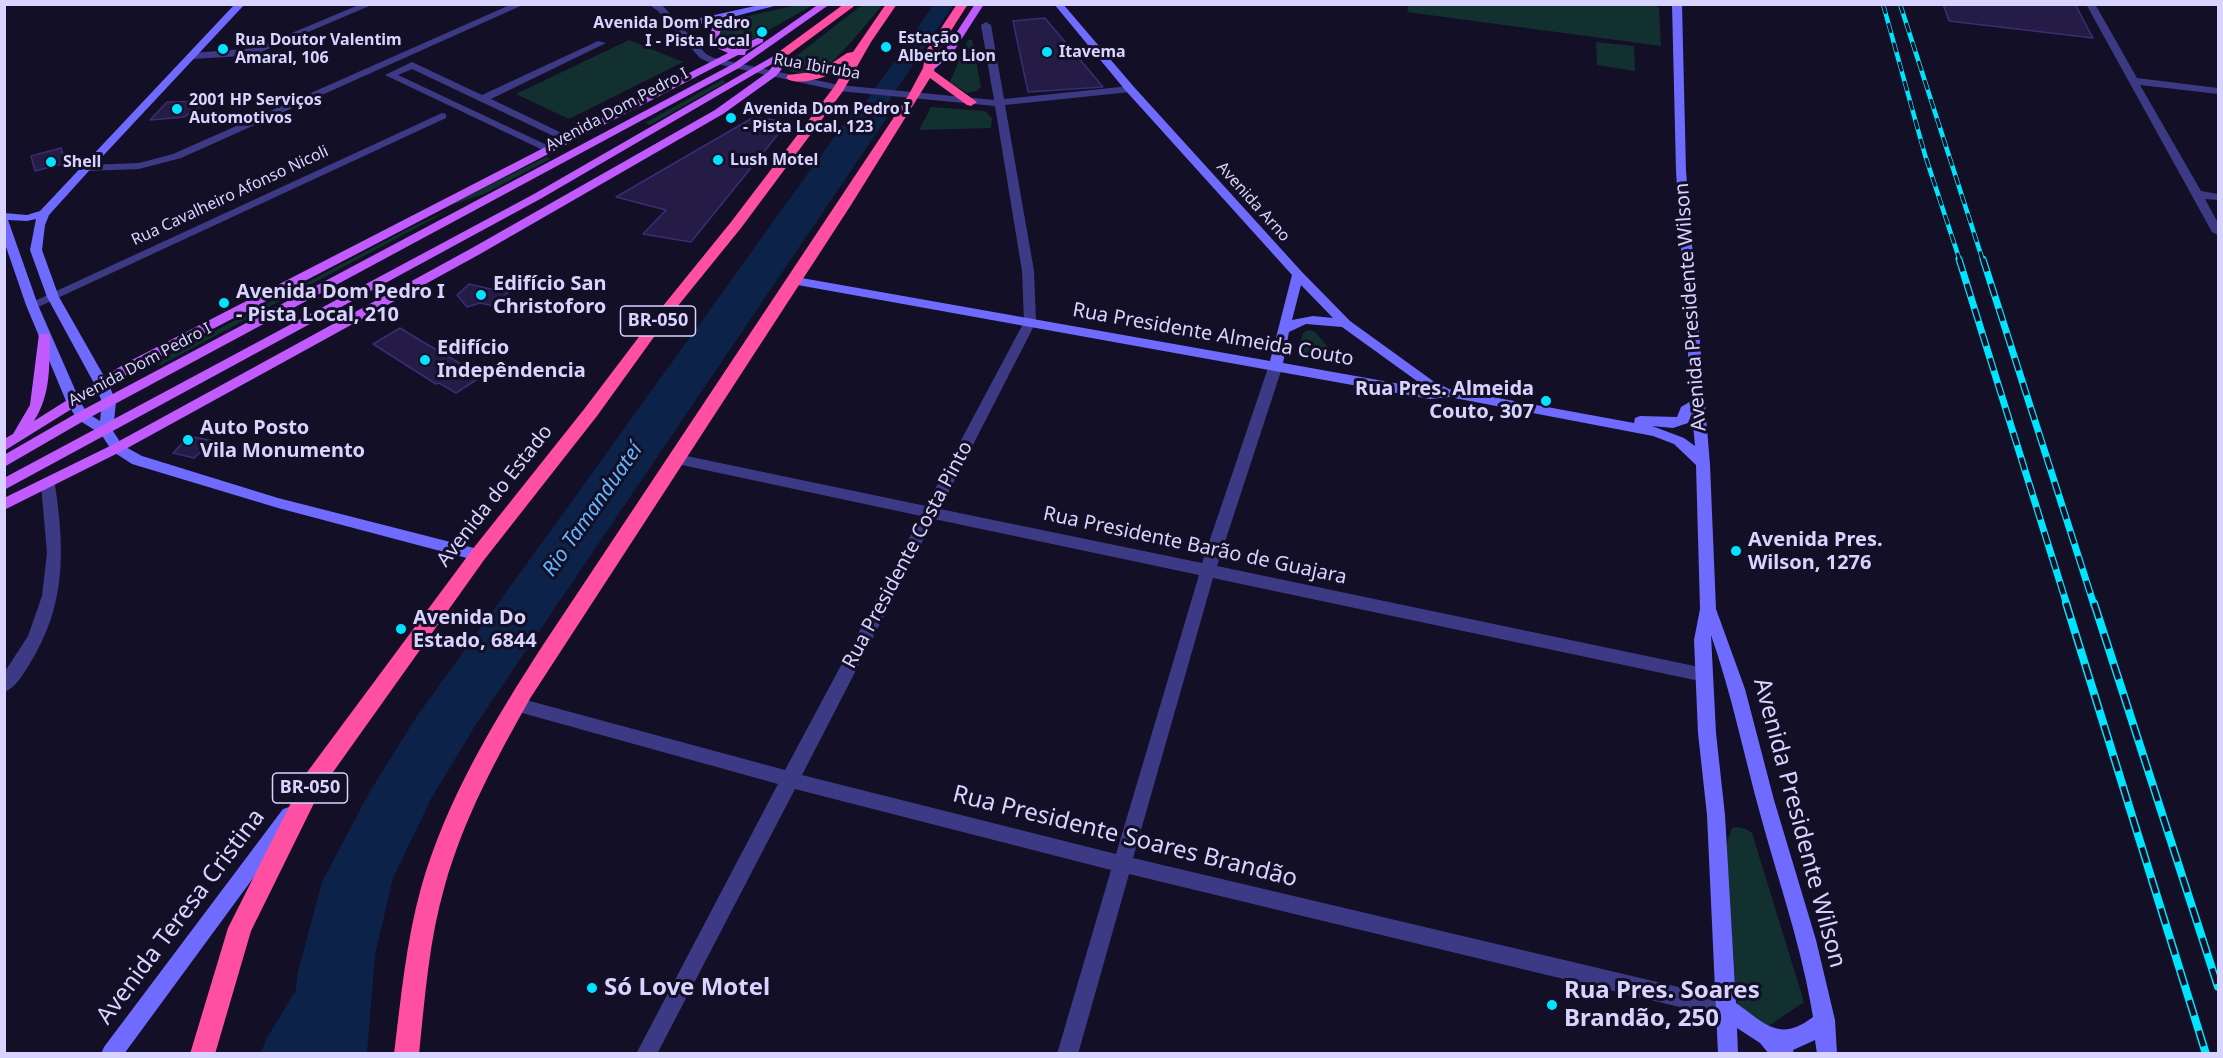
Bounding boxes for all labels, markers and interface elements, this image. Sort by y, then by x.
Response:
place label: Avenida Dom Pedro I - Pista Local [593,13,750,51]
marker: Avenida Dom Pedro I - Pista Local [755,25,769,39]
place label: Estação Alberto Lion [898,28,996,66]
place label: Rua Doutor Valentim Amaral, 106 [235,30,402,68]
marker: Estação Alberto Lion [879,40,893,54]
marker: Rua Doutor Valentim Amaral, 106 [216,42,230,56]
place label: Itavema [1059,42,1126,62]
marker: Itavema [1040,45,1054,59]
street label: Rua Ibiruba [772,50,862,84]
street label: Avenida Dom Pedro I [542,64,692,156]
place label: 2001 HP Serviços Automotivos [189,90,322,128]
place label: Avenida Dom Pedro I - Pista Local, 123 [743,99,910,137]
marker: 2001 HP Serviços Automotivos [170,102,184,116]
marker: Avenida Dom Pedro I - Pista Local, 123 [724,111,738,125]
street label: Rua Cavalheiro Afonso Nicoli [128,142,332,250]
place label: Lush Motel [730,150,818,170]
place label: Shell [63,152,101,172]
marker: Lush Motel [711,153,725,167]
marker: Shell [44,155,58,169]
street label: Avenida Arno [1212,158,1294,246]
street label: Avenida Presidente Wilson [1670,182,1712,432]
place label: Edifício San Christoforo [493,272,607,319]
place label: Avenida Dom Pedro I - Pista Local, 210 [236,280,445,327]
marker: Edifício San Christoforo [474,288,488,302]
marker: Avenida Dom Pedro I - Pista Local, 210 [217,296,231,310]
street label: Rua Presidente Almeida Couto [1071,298,1355,372]
road number: BR-050 [620,306,696,336]
street label: Avenida Dom Pedro I [65,319,215,411]
place label: Edifício Indepêndencia [437,336,586,383]
marker: Edifício Indepêndencia [418,353,432,367]
place label: Rua Pres. Almeida Couto, 307 [1355,377,1534,424]
marker: Rua Pres. Almeida Couto, 307 [1539,394,1553,408]
place label: Auto Posto Vila Monumento [200,416,365,463]
street label: Avenida do Estado [432,420,558,572]
marker: Auto Posto Vila Monumento [181,433,195,447]
street label: Rua Presidente Costa Pinto [838,437,978,673]
water label: Rio Tamanduateí [538,438,648,582]
street label: Rua Presidente Barão de Guajara [1041,502,1349,590]
place label: Avenida Pres. Wilson, 1276 [1748,528,1883,575]
marker: Avenida Pres. Wilson, 1276 [1729,544,1743,558]
place label: Avenida Do Estado, 6844 [413,606,537,653]
marker: Avenida Do Estado, 6844 [394,622,408,636]
street label: Avenida Presidente Wilson [1746,675,1852,971]
road number: BR-050 [272,773,348,803]
street label: Rua Presidente Soares Brandão [950,780,1300,894]
street label: Avenida Teresa Cristina [91,804,271,1030]
place label: Só Love Motel [604,974,770,1002]
place label: Rua Pres. Soares Brandão, 250 [1564,977,1760,1033]
marker: Só Love Motel [585,981,599,995]
marker: Rua Pres. Soares Brandão, 250 [1545,998,1559,1012]

